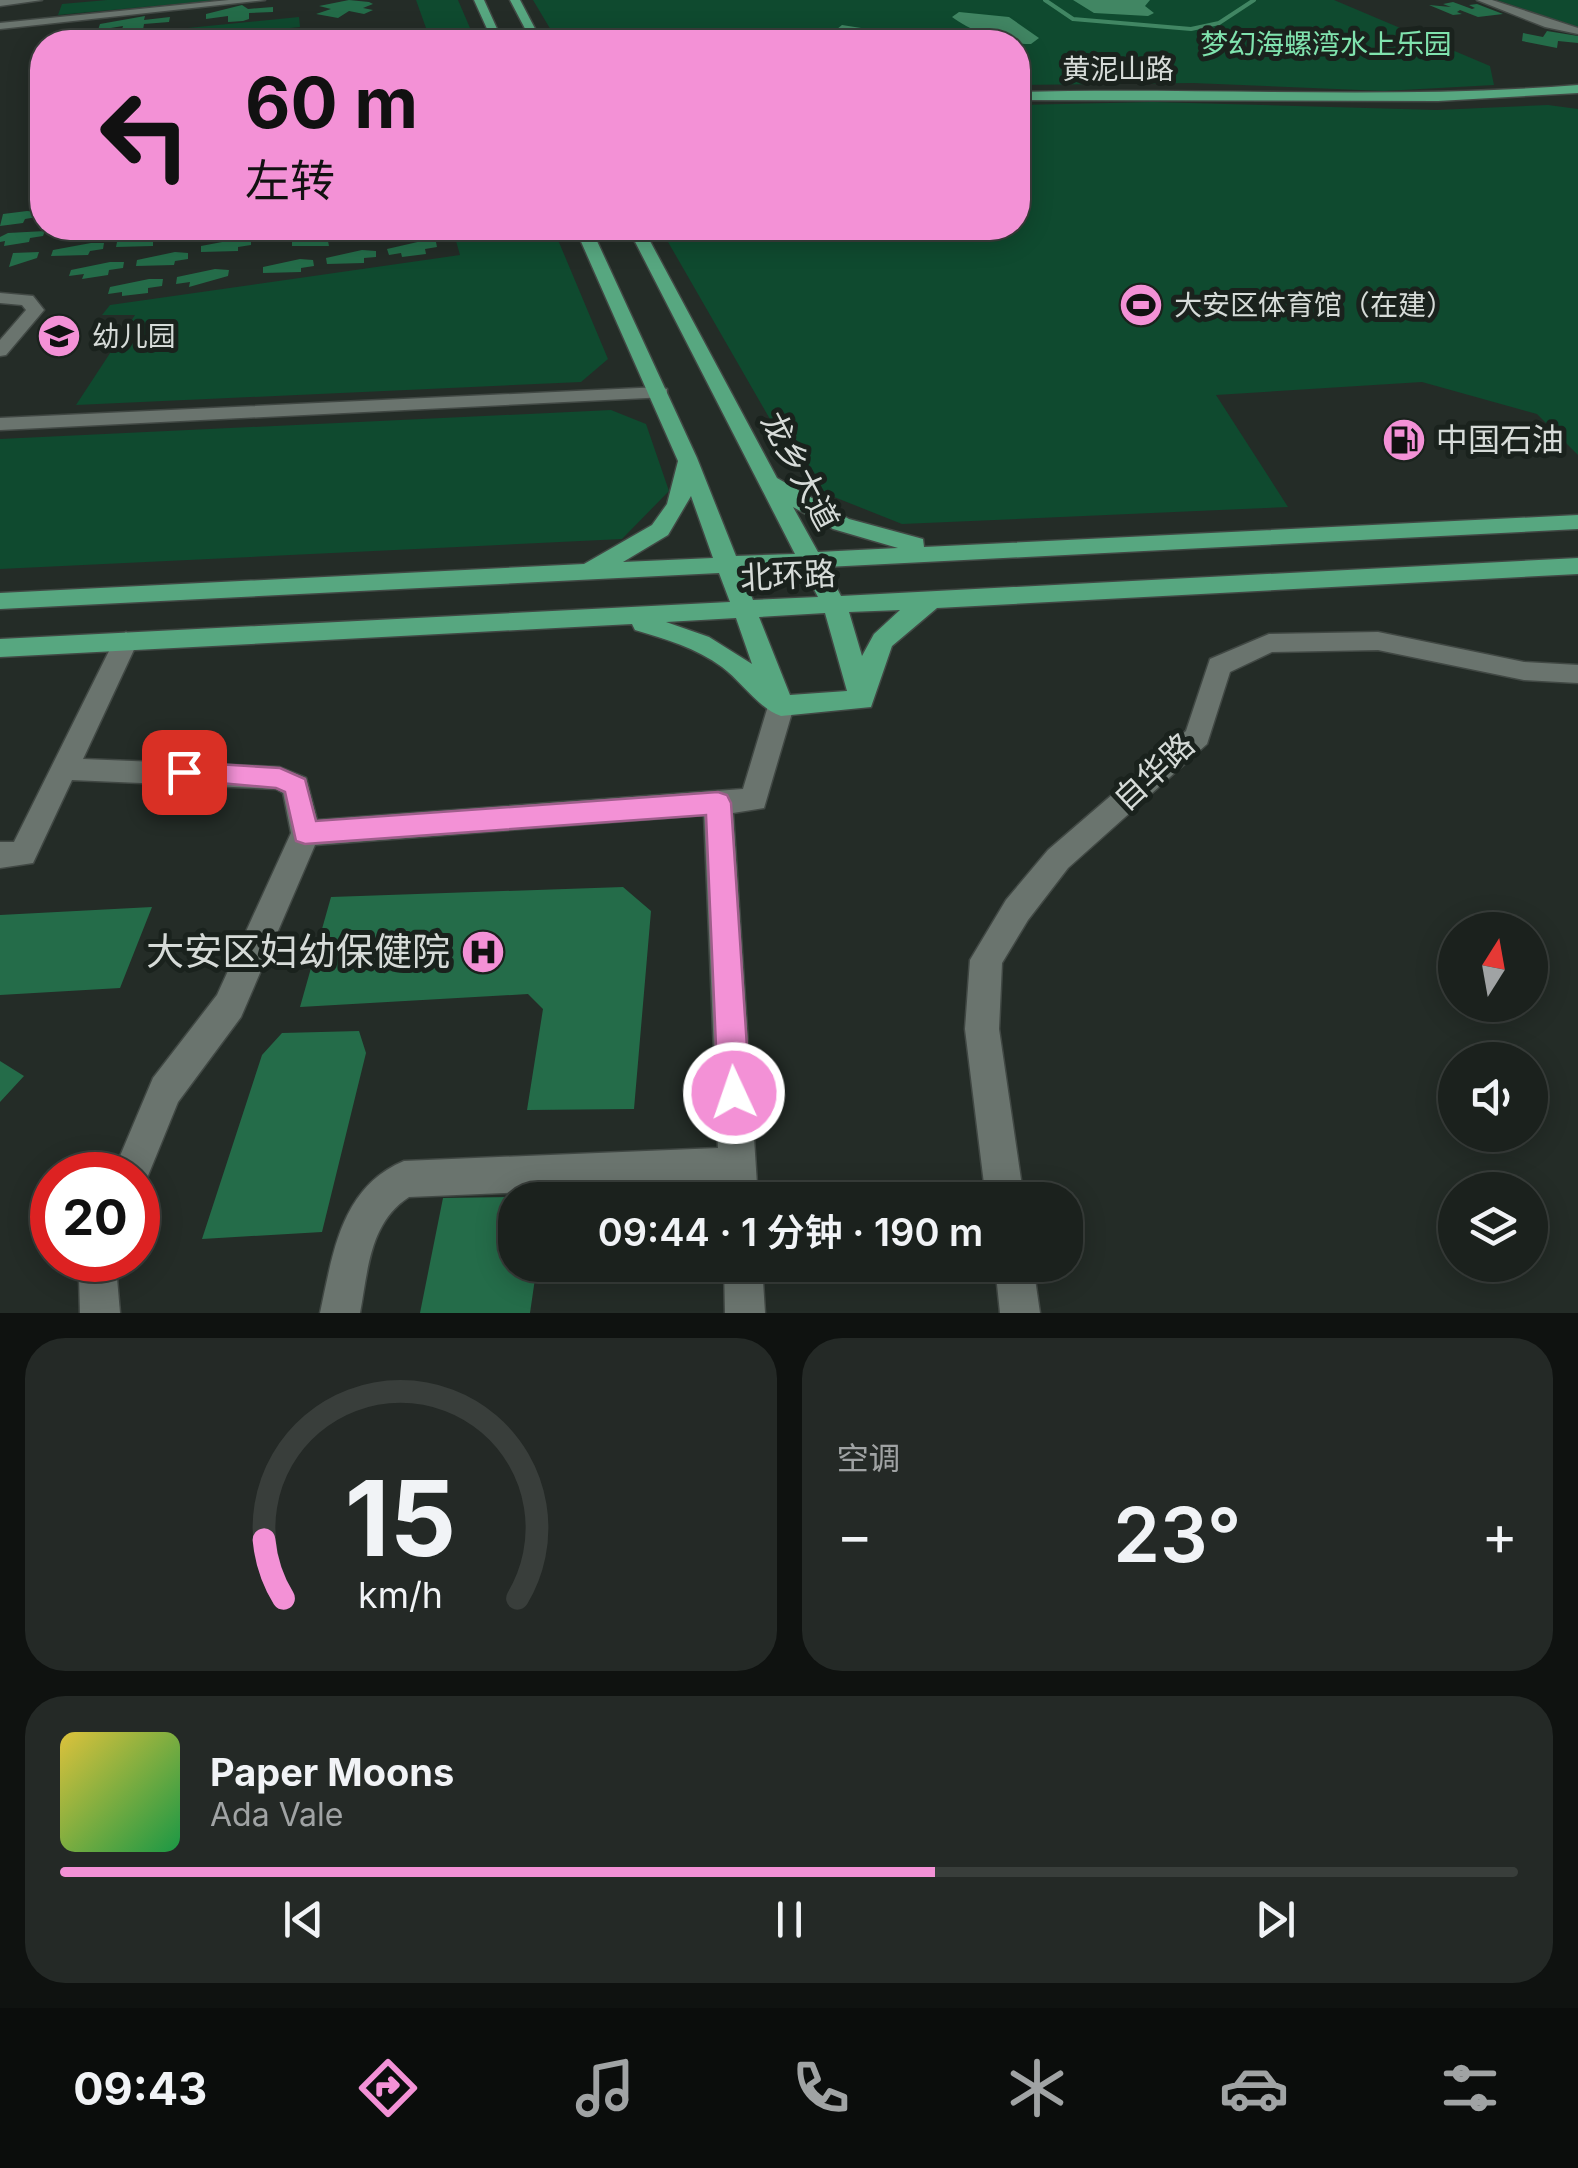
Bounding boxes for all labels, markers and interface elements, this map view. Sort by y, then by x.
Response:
park label: 梦幻海螺湾水上乐园 [1200,27,1452,61]
street label: 黄泥山路 [1062,52,1174,86]
text: 60 m [245,60,418,145]
icon: left [80,70,210,200]
text: 左转 [245,153,335,208]
sports icon: 大安区体育馆（在建） [1118,282,1164,328]
place label: 大安区体育馆（在建） [1174,288,1454,322]
school or university icon: 幼儿园 [36,313,82,359]
place label: 幼儿园 [92,319,176,353]
street label: 龙乡大道 [753,405,848,536]
fuel station icon: 中国石油 [1381,417,1427,463]
place label: 中国石油 [1436,420,1564,459]
street label: 北环路 [739,554,837,597]
street label: 自华路 [1105,725,1202,819]
pin [142,730,227,815]
icon: arrive [157,745,212,800]
north arrow [1438,912,1548,1022]
map controls [1438,912,1548,1282]
place label: 大安区妇幼保健院 [146,928,450,974]
hospital icon: 大安区妇幼保健院 [460,929,506,975]
position arrow [682,1041,786,1145]
button: sound [1438,1042,1548,1152]
speed limit sign: 20 [30,1152,160,1282]
button: layers [1438,1172,1548,1282]
text: 09:44 · 1 分钟 · 190 m [598,1209,983,1255]
text: 空调 [837,1439,901,1478]
text: 15 [345,1455,456,1581]
text: 23° [1113,1489,1241,1580]
text: − [837,1502,873,1568]
text: + [1482,1502,1518,1568]
text: km/h [358,1573,443,1617]
text: Paper Moons [210,1749,454,1795]
text: Ada Vale [210,1795,343,1834]
icon: previous [276,1892,331,1947]
icon: pause [762,1892,817,1947]
icon: next [1248,1892,1303,1947]
icon: directions [353,2053,423,2123]
icon: music [570,2053,640,2123]
icon: phone [786,2053,856,2123]
icon: climate [1002,2053,1072,2123]
icon: car [1219,2053,1289,2123]
icon: filters [1435,2053,1505,2123]
text: 09:43 [73,2061,207,2116]

